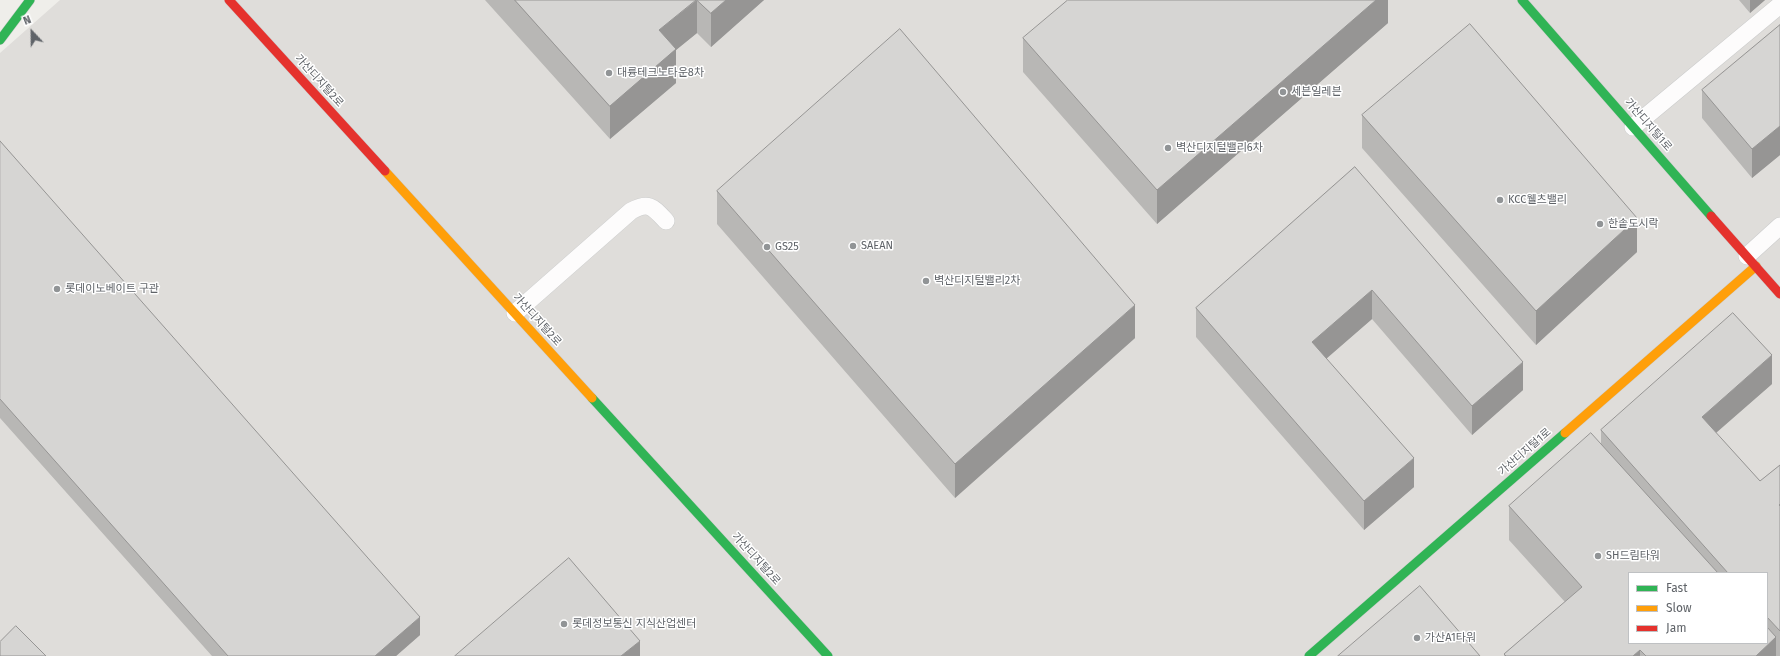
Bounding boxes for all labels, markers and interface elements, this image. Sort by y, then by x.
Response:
north arrow [12,12,52,52]
text: N [21,13,33,28]
street label: 가산디지털2로 [292,52,346,110]
place label: 대륭테크노타운8차 [617,66,704,80]
marker: 대륭테크노타운8차 [604,68,614,78]
place label: 세븐일레븐 [1291,85,1342,99]
marker: 세븐일레븐 [1278,87,1288,97]
street label: 가산디지털1로 [1622,96,1674,154]
place label: 벽산디지털밸리6차 [1176,141,1263,155]
marker: 벽산디지털밸리6차 [1163,143,1173,153]
place label: KCC웰츠밸리 [1508,193,1567,207]
marker: KCC웰츠밸리 [1495,195,1505,205]
place label: 한솥도시락 [1608,217,1659,231]
marker: 한솥도시락 [1595,219,1605,229]
place label: SAEAN [861,239,893,253]
place label: GS25 [775,240,799,254]
marker: SAEAN [848,241,858,251]
marker: GS25 [762,242,772,252]
place label: 벽산디지털밸리2차 [934,274,1020,288]
marker: 벽산디지털밸리2차 [921,276,931,286]
place label: 롯데이노베이트 구관 [65,282,159,296]
marker: 롯데이노베이트 구관 [52,284,62,294]
street label: 가산디지털2로 [510,291,564,349]
street label: 가산디지털1로 [1496,426,1554,478]
street label: 가산디지털2로 [729,530,783,588]
place label: SH드림타워 [1606,549,1660,563]
marker: SH드림타워 [1593,551,1603,561]
legend [1628,572,1768,644]
text: Fast [1666,581,1688,595]
text: Slow [1666,601,1692,615]
place label: 롯데정보통신 지식산업센터 [572,617,696,631]
marker: 롯데정보통신 지식산업센터 [559,619,569,629]
text: Jam [1666,621,1686,635]
place label: 가산A1타워 [1425,631,1476,645]
marker: 가산A1타워 [1412,633,1422,643]

